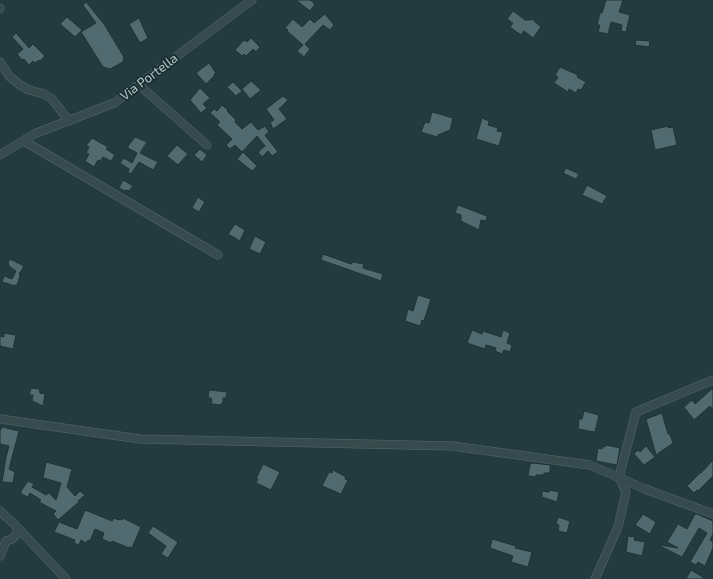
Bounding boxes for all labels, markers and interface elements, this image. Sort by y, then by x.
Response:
street label: Via Portella [117,50,181,104]

